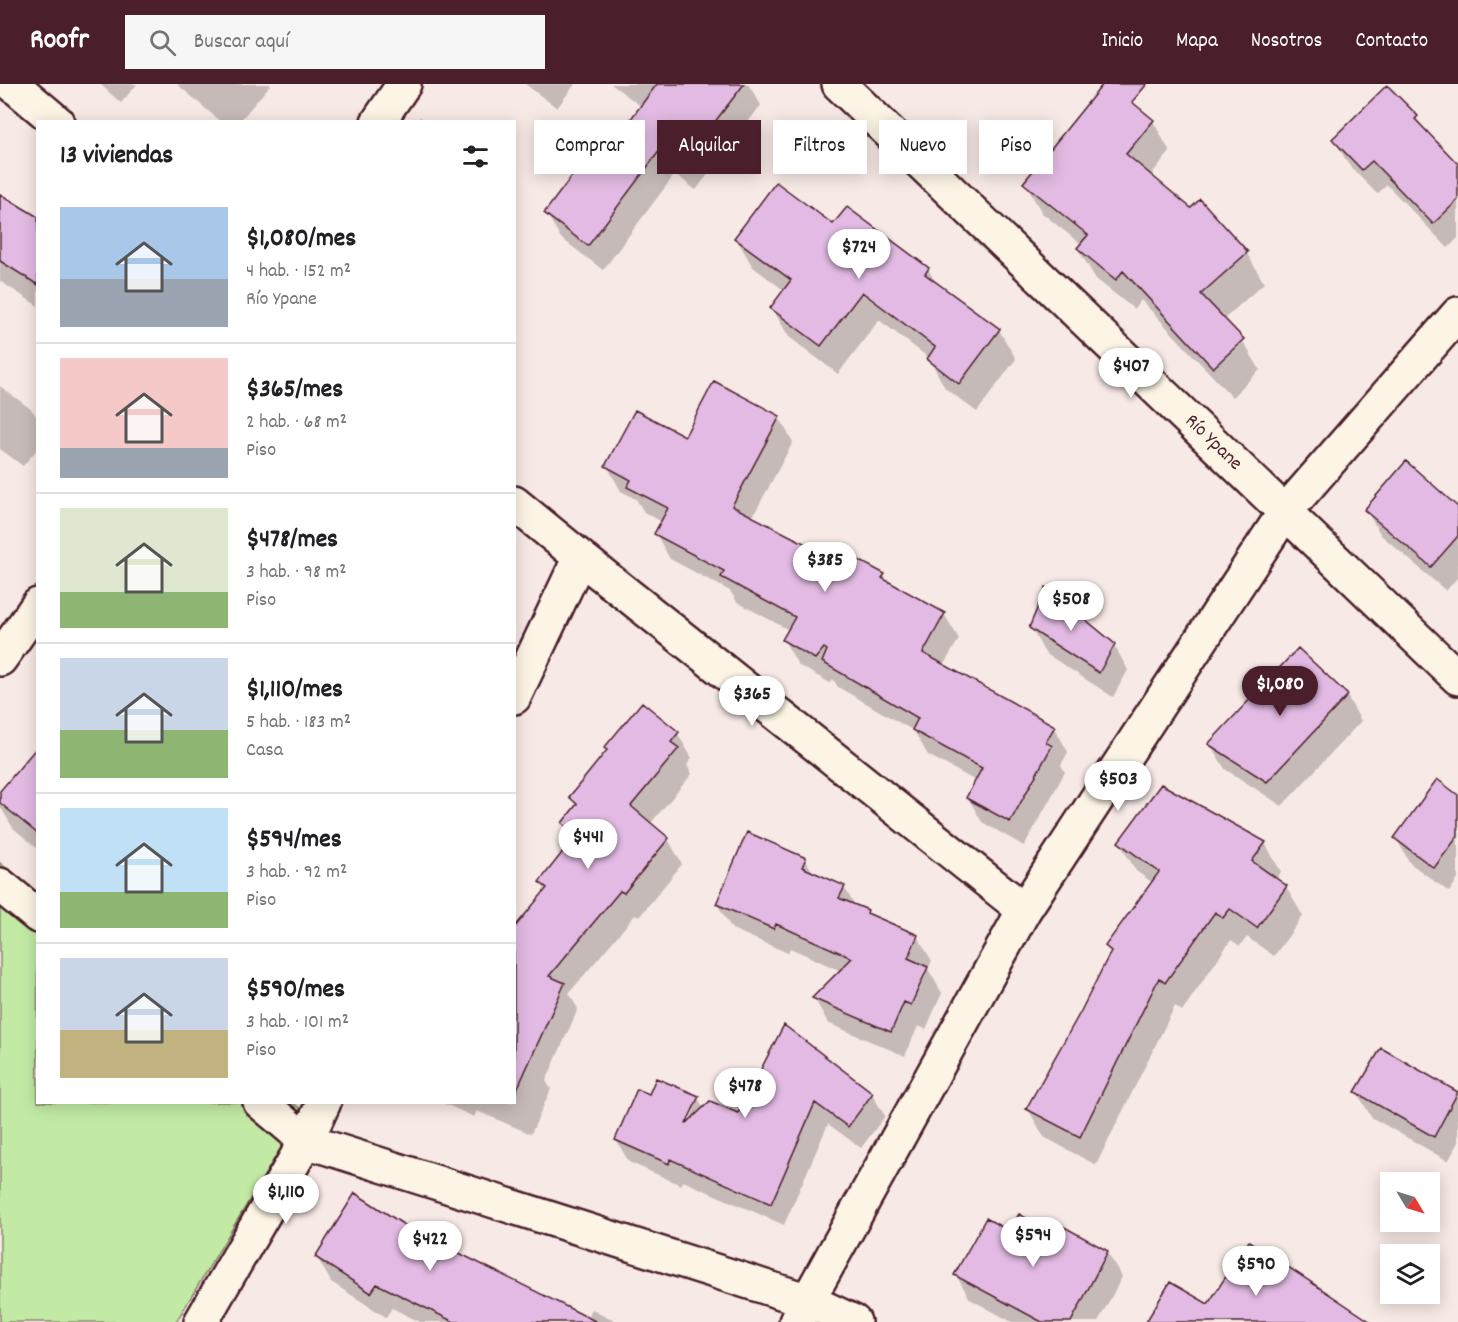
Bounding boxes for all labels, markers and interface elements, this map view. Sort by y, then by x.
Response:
search box [125,15,545,69]
text: Roofr [30,22,89,62]
icon: search [146,26,179,59]
text: Buscar aquí [194,27,289,58]
text: Inicio [1101,27,1143,57]
text: Mapa [1176,27,1218,57]
text: Nosotros [1251,27,1322,57]
text: Contacto [1355,27,1428,57]
chip: Comprar [534,120,645,174]
chip: Alquilar [657,120,761,174]
chip: Filtros [773,120,867,174]
chip: Nuevo [879,120,967,174]
chip: Piso [979,120,1053,174]
text: 13 viviendas [60,138,173,175]
icon: filters [459,140,492,173]
text: $1,080/mes [246,221,356,258]
pin: $724 [823,229,895,280]
icon: home [108,231,180,303]
text: $724 [842,234,876,262]
text: 4 hab. · 152 m² [246,258,351,286]
text: Río Ypane [246,286,317,314]
pin: $407 [1095,348,1167,399]
text: $407 [1113,353,1150,381]
text: $365/mes [246,372,343,409]
icon: home [108,382,180,454]
street label: Río Ypane [1178,408,1248,478]
text: 2 hab. · 68 m² [246,409,347,437]
text: Piso [246,437,276,465]
text: $478/mes [246,522,338,559]
icon: home [108,532,180,604]
pin: $385 [789,542,861,593]
text: $385 [807,547,843,575]
text: 3 hab. · 98 m² [246,559,347,587]
pin: $508 [1035,581,1107,632]
text: $508 [1052,586,1090,614]
text: Piso [246,587,276,615]
pin: $1,080 [1231,666,1329,717]
text: $1,080 [1256,671,1304,699]
text: $1,110/mes [246,672,343,709]
pin: $365 [716,676,788,727]
text: $365 [733,681,771,709]
icon: home [108,682,180,754]
text: 5 hab. · 183 m² [246,709,351,737]
text: Casa [246,737,283,765]
pin: $503 [1082,761,1154,812]
text: $503 [1098,766,1138,794]
pin: $441 [552,819,624,870]
text: $594/mes [246,822,342,859]
text: $441 [572,824,604,852]
icon: home [108,832,180,904]
text: 3 hab. · 92 m² [246,859,347,887]
text: Piso [246,887,276,915]
text: $590/mes [246,972,345,1009]
icon: home [108,982,180,1054]
text: 3 hab. · 101 m² [246,1009,349,1037]
text: Piso [246,1037,276,1065]
pin: $478 [709,1068,781,1119]
text: $478 [728,1073,762,1101]
north arrow [1380,1172,1440,1232]
map controls [1380,1172,1440,1304]
pin: $1,110 [237,1174,335,1225]
text: $1,110 [267,1179,305,1207]
pin: $594 [997,1217,1069,1268]
pin: $422 [394,1221,466,1272]
text: $594 [1015,1222,1051,1250]
text: $422 [412,1226,448,1254]
button: layers [1380,1244,1440,1304]
pin: $590 [1220,1246,1292,1297]
text: $590 [1236,1251,1276,1279]

